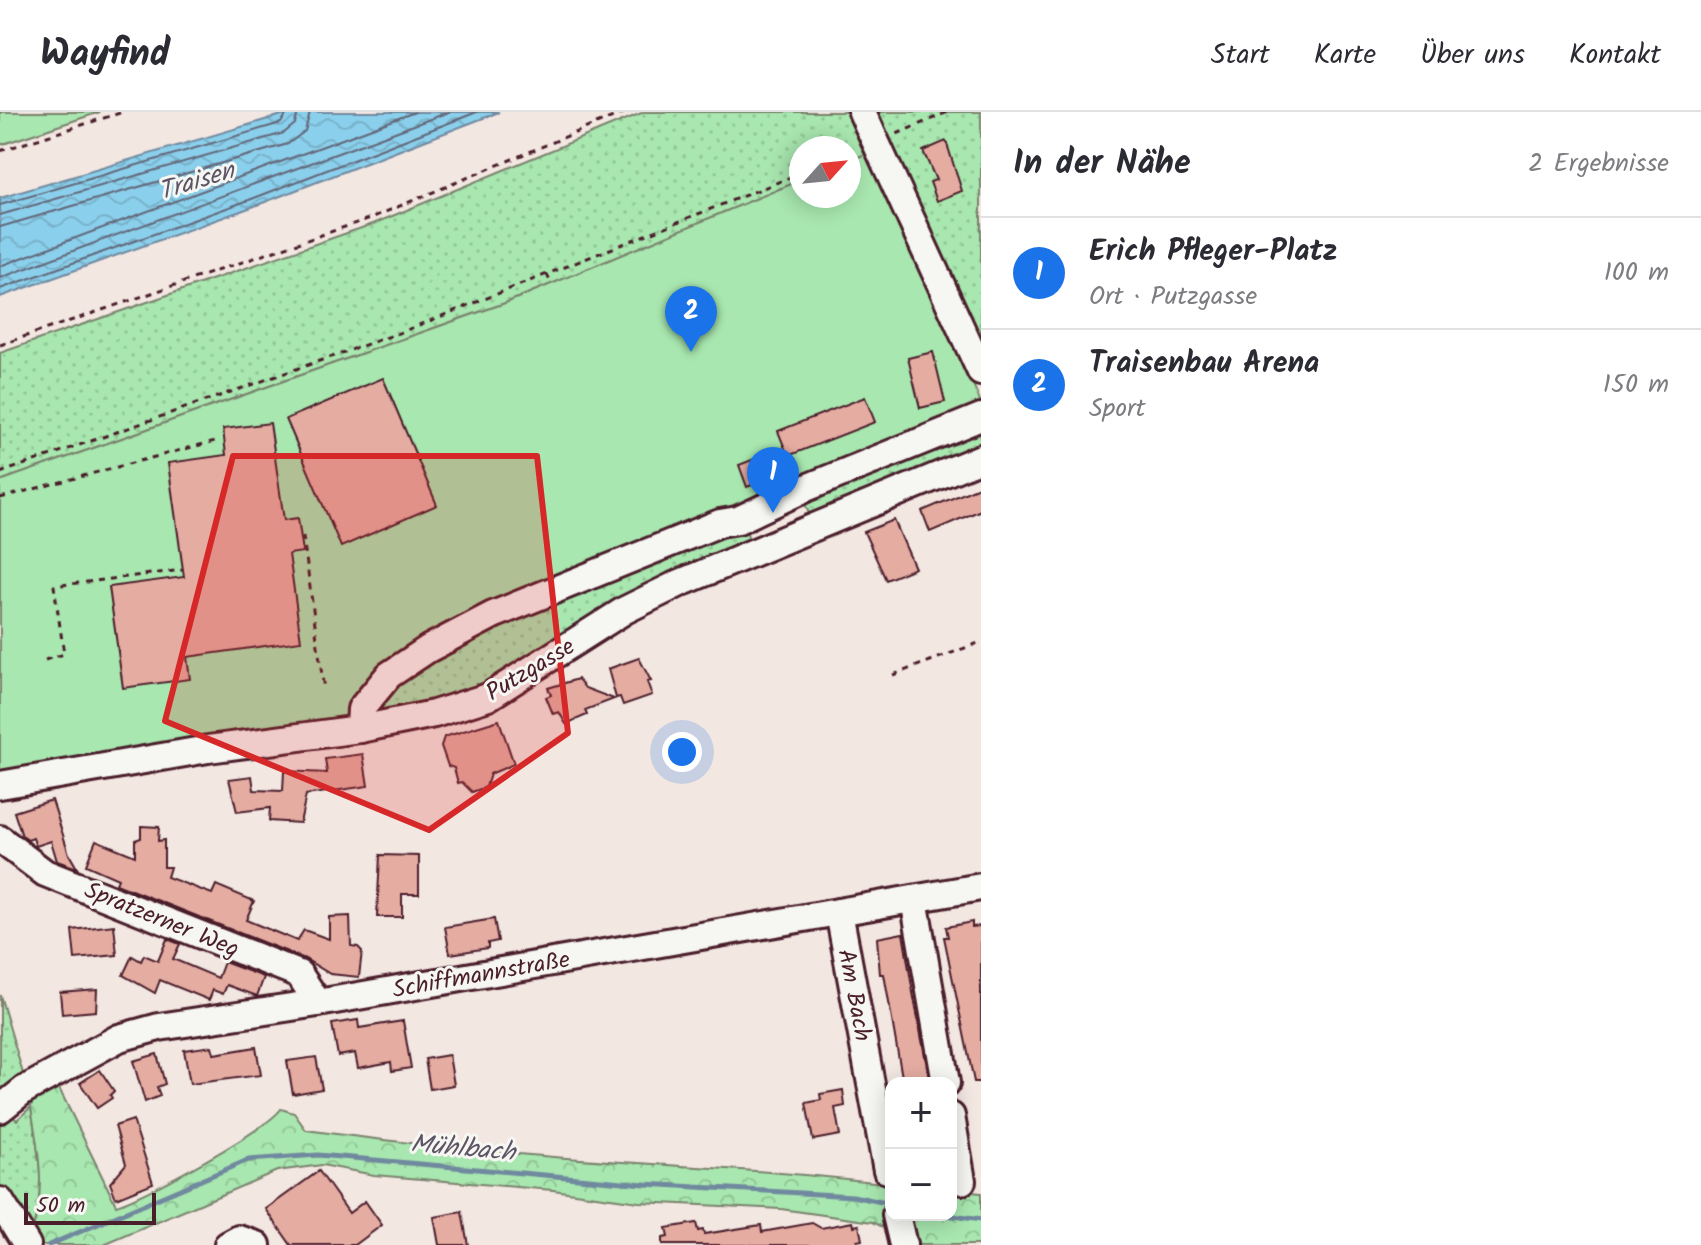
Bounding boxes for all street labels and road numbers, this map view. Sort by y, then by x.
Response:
street label: Putzgasse [479,628,583,712]
street label: Spratzerner Weg [78,872,245,969]
street label: Schiffmannstraße [389,941,573,1010]
street label: Am Bach [825,946,882,1045]

